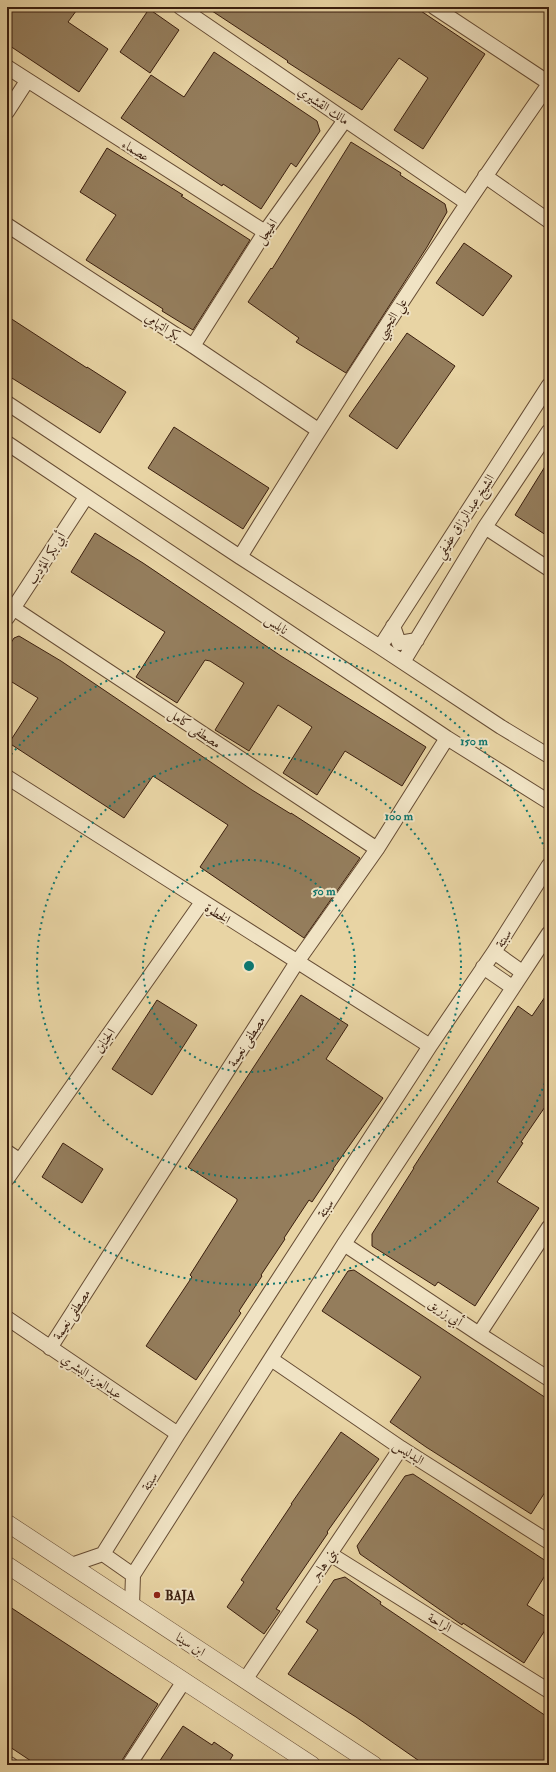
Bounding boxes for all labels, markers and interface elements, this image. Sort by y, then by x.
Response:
street label: مالك القشيري [294,83,352,130]
street label: عصماء [119,136,152,165]
street label: الهيجل [253,216,282,248]
street label: علي التجيبي [373,295,415,345]
street label: بكر التهامي [140,309,183,347]
street label: الشيخ عبدالرزاق عفيفي [432,471,502,564]
street label: أبي بكر المؤدب [23,529,72,589]
street label: نابلس [261,611,291,639]
street label: مصطفى كامل [164,706,224,754]
text: 150 m [460,734,488,749]
text: 100 m [385,809,414,824]
text: 50 m [312,884,336,899]
street label: الخطوة [202,900,234,928]
street label: سبتة [492,926,516,951]
centre of rings [242,959,256,973]
street label: مصطفى نعيمة [224,1013,271,1071]
street label: الجناين [91,1025,119,1056]
street label: سبتة [314,1196,338,1221]
street label: مصطفى نعيمة [49,1286,96,1344]
street label: أبي زريق [424,1295,466,1332]
street label: عبدالعزيز البشري [57,1351,125,1405]
street label: البدليس [389,1437,427,1470]
street label: سبتة [138,1469,162,1494]
street label: بني هاجر [306,1545,343,1587]
place label: BAJA [165,1588,196,1605]
marker: BAJA [152,1590,162,1600]
street label: الراحة [425,1609,454,1636]
street label: ابن سينا [173,1629,208,1660]

